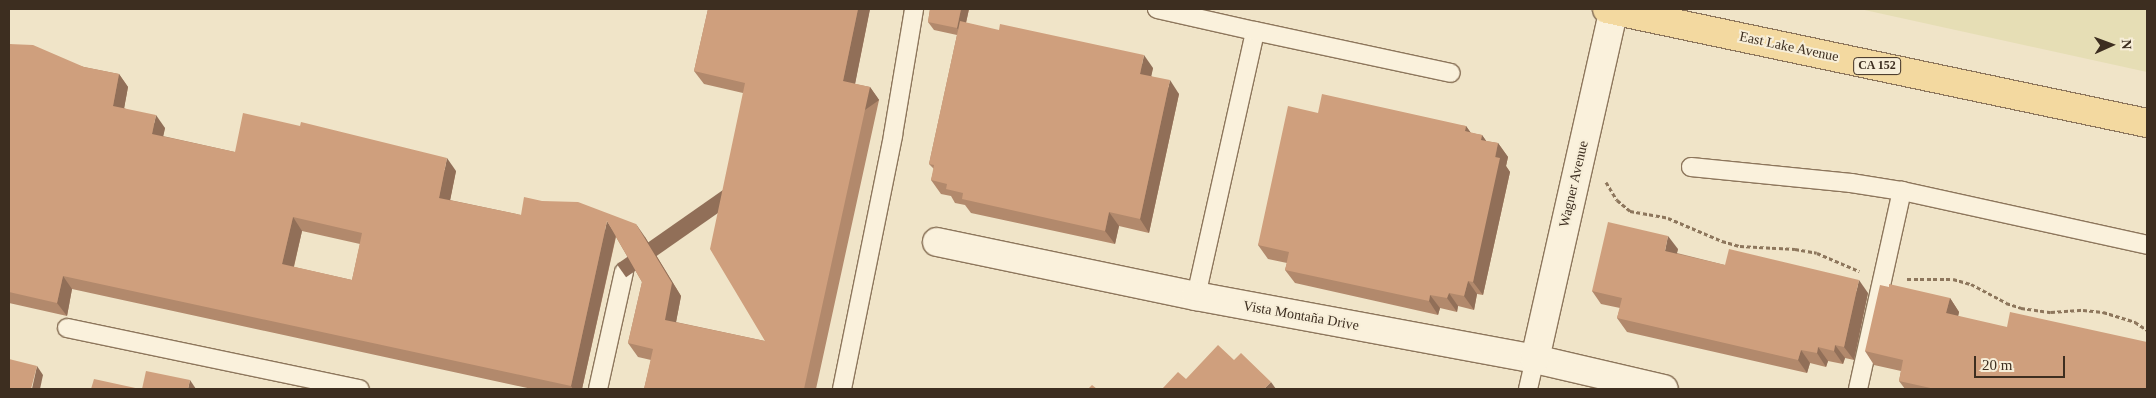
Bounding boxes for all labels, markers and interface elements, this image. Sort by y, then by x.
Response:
north arrow [2086,20,2136,70]
street label: East Lake Avenue [1738,28,1840,66]
text: N [2119,39,2134,50]
road number: CA 152 [1852,56,1902,76]
street label: Wagner Avenue [1556,139,1592,229]
street label: Vista Montaña Drive [1242,298,1360,334]
scale bar [1976,346,2067,378]
text: 20 m [1982,357,2012,373]

